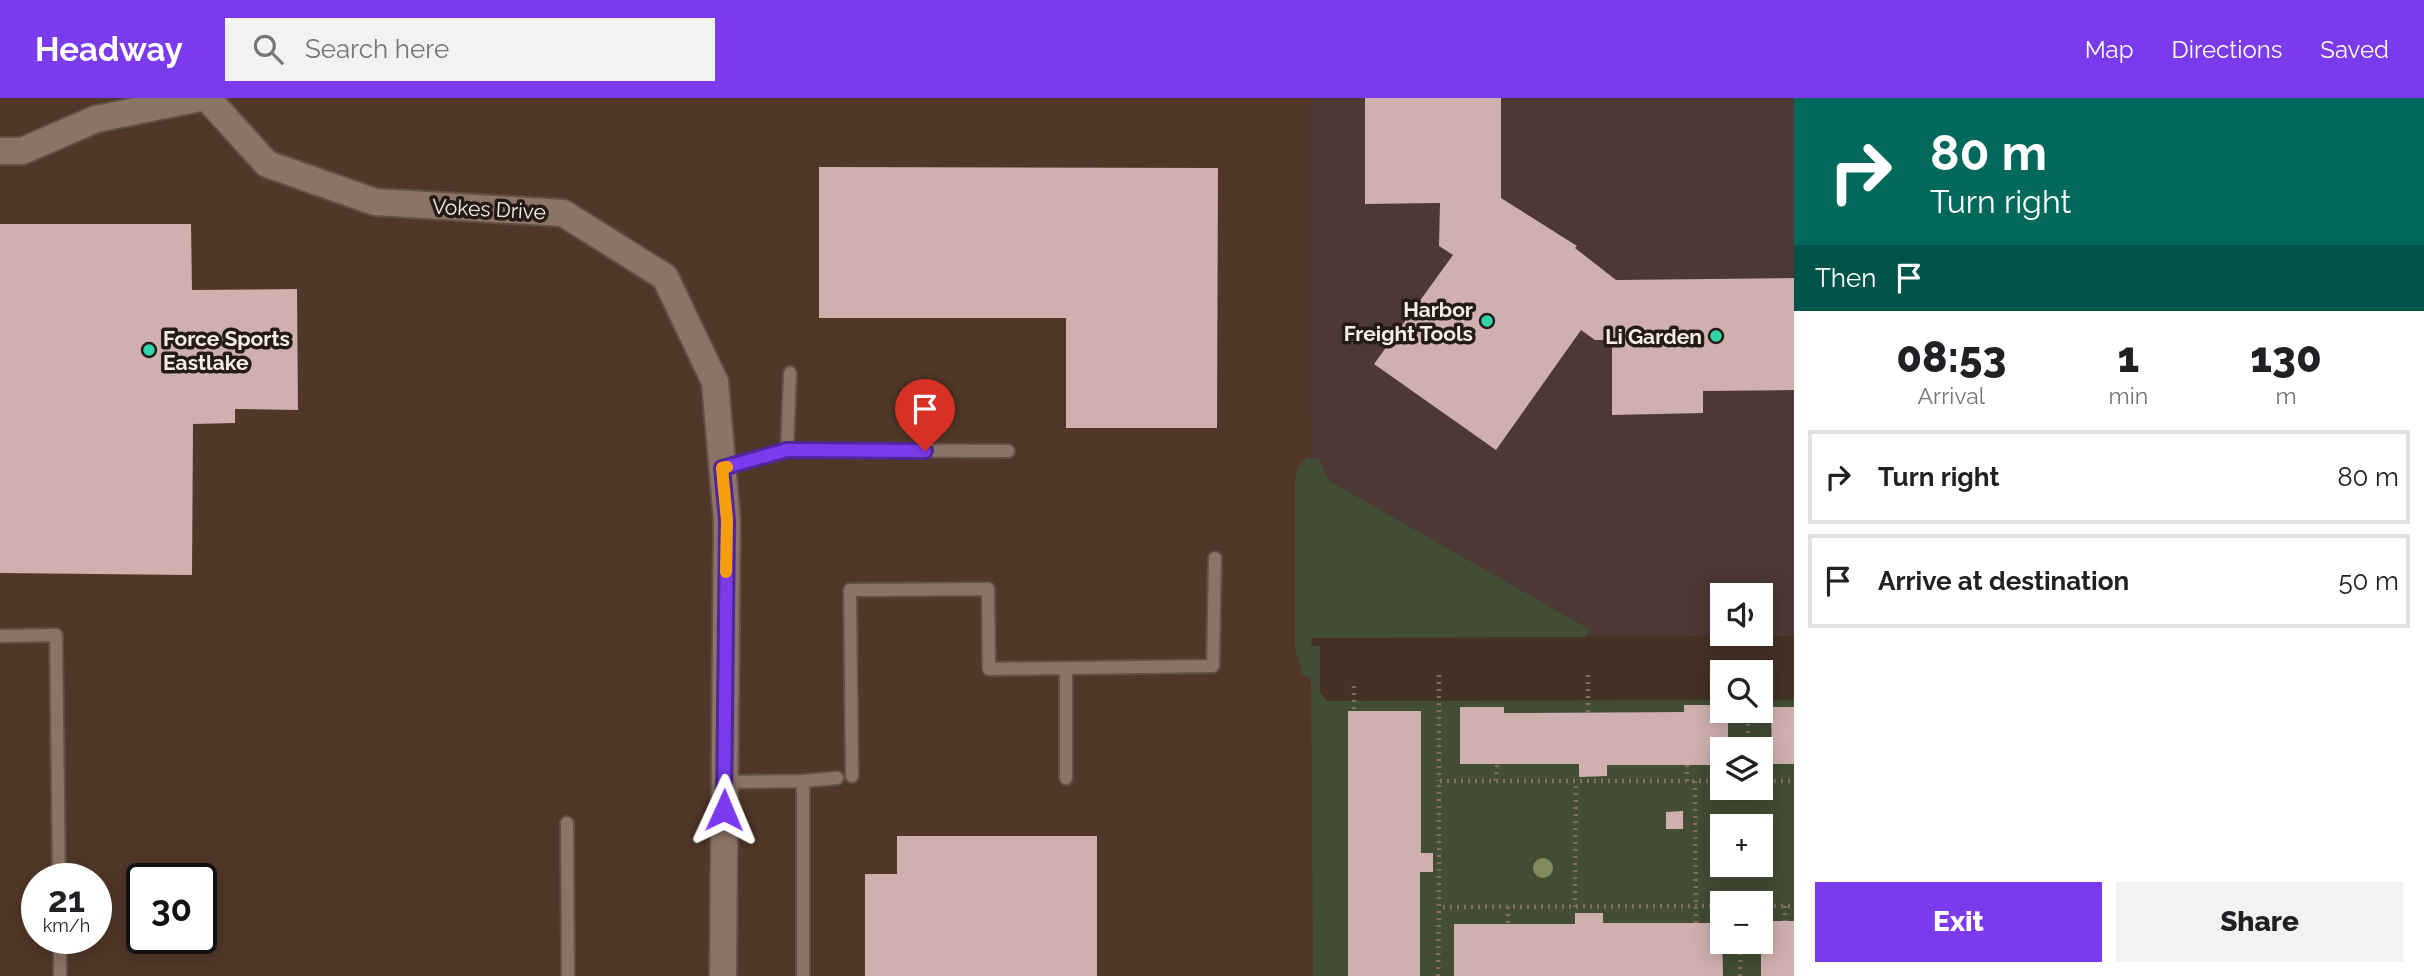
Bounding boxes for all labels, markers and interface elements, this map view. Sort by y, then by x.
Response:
search box [225,18,715,81]
text: Headway [35,30,183,69]
icon: search [249,30,287,68]
text: Search here [305,34,449,64]
text: Map [2085,35,2134,64]
text: Directions [2172,35,2282,64]
text: Saved [2320,35,2389,64]
text: 80 m [1930,124,2047,181]
icon: right [1815,126,1906,217]
text: Turn right [1930,183,2071,220]
street label: Vokes Drive [431,194,547,224]
icon: arrive [1890,259,1928,297]
text: Then [1815,263,1876,293]
place label: Harbor Freight Tools [1344,297,1473,346]
marker: Harbor Freight Tools [1479,313,1495,329]
place label: Li Garden [1605,324,1702,349]
place label: Force Sports Eastlake [163,326,290,375]
marker: Li Garden [1708,328,1724,344]
text: 08:53 [1896,333,2006,382]
text: 1 [2117,333,2139,382]
text: 130 [2250,333,2322,382]
marker: Force Sports Eastlake [141,342,157,358]
pin [895,379,955,451]
text: Arrival [1918,382,1985,409]
text: min [2109,382,2148,409]
text: m [2275,382,2297,409]
icon: arrive [906,390,944,428]
icon: right [1819,458,1857,496]
text: Turn right [1878,462,1999,492]
text: 80 m [2337,462,2399,492]
icon: arrive [1819,562,1857,600]
text: Arrive at destination [1878,566,2129,596]
text: 50 m [2338,566,2399,596]
map controls [1710,583,1773,954]
button: sound [1710,583,1773,646]
button: search [1710,660,1773,723]
button: layers [1710,737,1773,800]
position arrow [687,773,761,847]
button: + [1710,814,1773,877]
speed limit sign: 30 [126,863,217,954]
text: 21 [48,879,85,920]
button: Exit [1815,882,2102,962]
button: Share [2116,882,2403,962]
button: − [1710,891,1773,954]
text: km/h [43,915,90,936]

